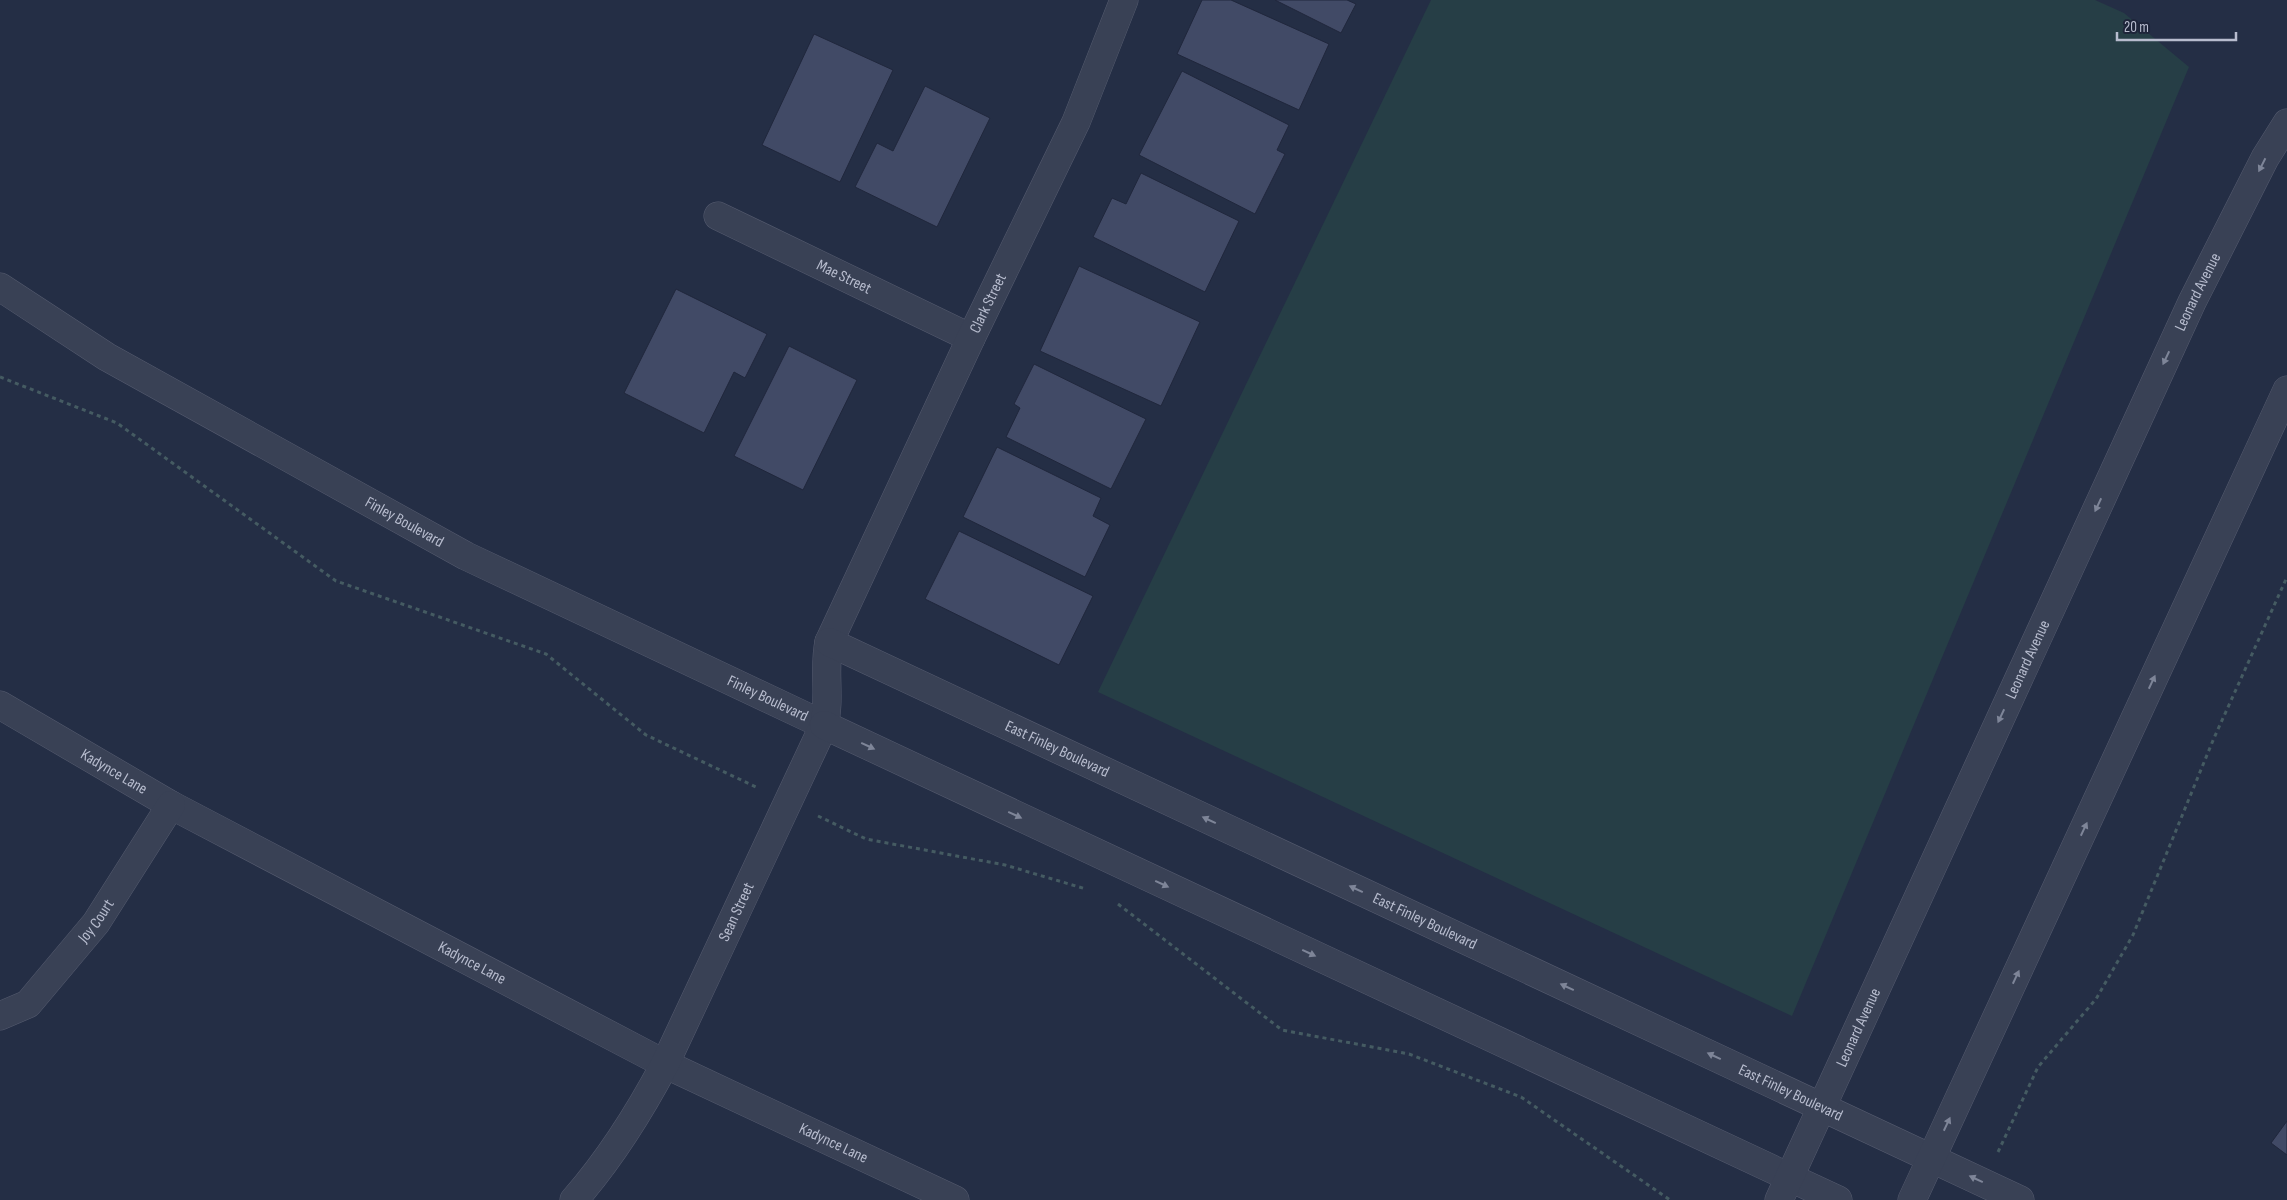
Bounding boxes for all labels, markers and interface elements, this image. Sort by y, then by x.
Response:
scale bar [2117,10,2236,42]
text: 20 m [2124,18,2149,37]
one-way arrow [2258,158,2266,172]
street label: Leonard Avenue [2171,250,2225,334]
street label: Mae Street [814,256,875,298]
street label: Clark Street [965,270,1010,336]
one-way arrow [2162,351,2170,365]
street label: Finley Boulevard [362,492,447,551]
one-way arrow [2094,498,2102,512]
street label: Leonard Avenue [2001,617,2054,702]
street label: Finley Boulevard [724,671,811,726]
one-way arrow [2148,675,2156,689]
one-way arrow [1997,709,2005,723]
street label: East Finley Boulevard [1002,716,1112,781]
one-way arrow [861,742,875,750]
street label: Kadynce Lane [77,745,151,798]
one-way arrow [1008,811,1022,819]
one-way arrow [1202,815,1216,823]
one-way arrow [2080,822,2088,836]
street label: Sean Street [714,879,758,944]
one-way arrow [1155,880,1169,888]
one-way arrow [1349,884,1363,892]
street label: East Finley Boulevard [1370,889,1480,954]
street label: Joy Court [73,896,118,947]
street label: Kadynce Lane [435,937,509,988]
one-way arrow [1302,949,1316,957]
one-way arrow [2012,970,2020,984]
one-way arrow [1560,983,1574,991]
street label: Leonard Avenue [1832,985,1885,1070]
one-way arrow [1707,1052,1721,1060]
street label: East Finley Boulevard [1736,1060,1846,1125]
one-way arrow [1944,1117,1952,1131]
street label: Kadynce Lane [796,1119,871,1167]
one-way arrow [1969,1175,1983,1183]

